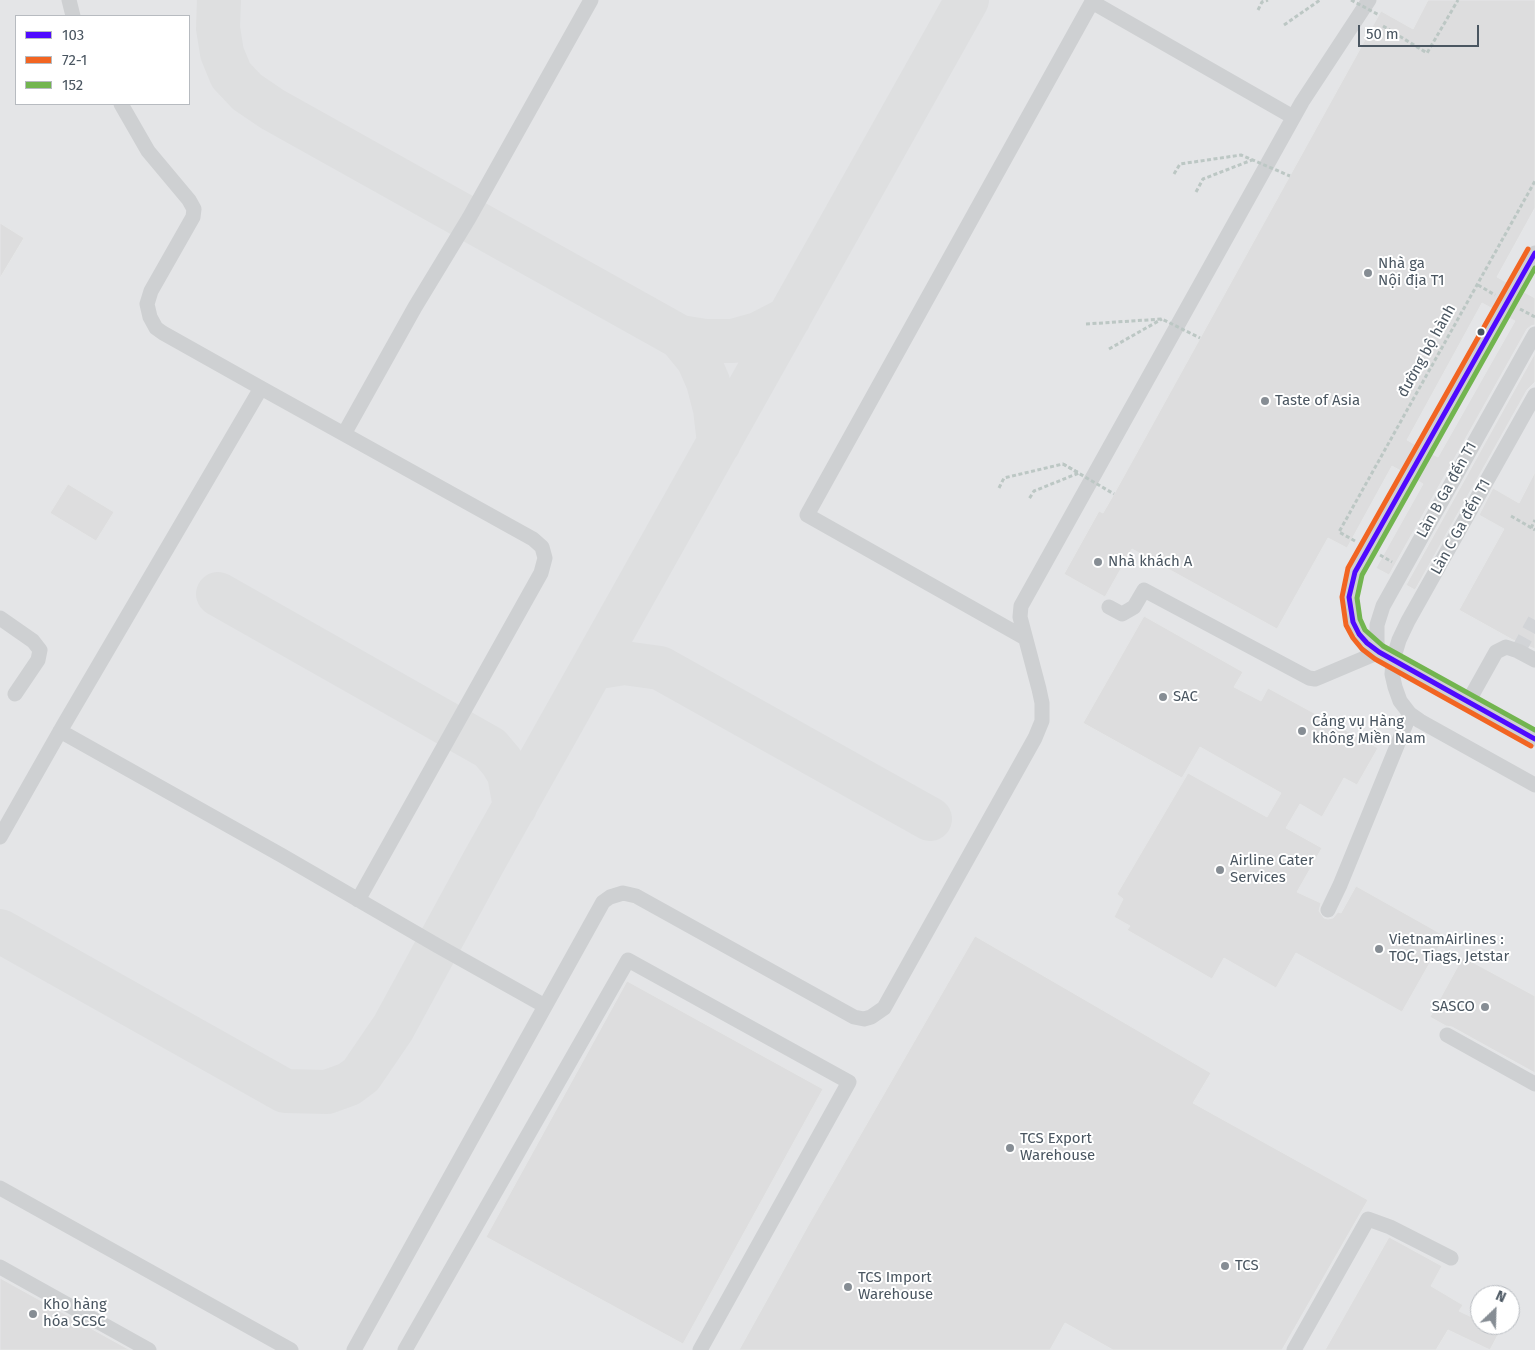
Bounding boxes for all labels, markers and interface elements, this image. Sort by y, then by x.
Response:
legend [15,15,190,105]
scale bar [1360,15,1481,47]
text: 50 m [1366,25,1399,43]
text: 103 [62,26,84,44]
text: 72-1 [62,51,87,69]
text: 152 [62,76,83,94]
place label: Nhà ga Nội địa T1 [1378,255,1445,290]
marker: Nhà ga Nội địa T1 [1362,267,1374,279]
street label: đường bộ hành [1394,301,1460,401]
unlabelled marker [1476,327,1486,337]
place label: Taste of Asia [1275,392,1360,410]
marker: Taste of Asia [1259,395,1271,407]
street label: Làn B Ga đến T1 [1413,439,1481,541]
street label: Làn C Ga đến T1 [1427,476,1495,578]
place label: Nhà khách A [1108,553,1192,571]
marker: Nhà khách A [1092,556,1104,568]
place label: SAC [1173,688,1198,706]
marker: SAC [1157,691,1169,703]
place label: Cảng vụ Hàng không Miền Nam [1312,713,1426,748]
marker: Cảng vụ Hàng không Miền Nam [1296,725,1308,737]
place label: Airline Cater Services [1230,852,1314,887]
marker: Airline Cater Services [1214,864,1226,876]
place label: VietnamAirlines : TOC, Tiags, Jetstar [1389,931,1509,966]
marker: VietnamAirlines : TOC, Tiags, Jetstar [1373,943,1385,955]
place label: SASCO [1432,998,1475,1016]
marker: SASCO [1479,1001,1491,1013]
place label: TCS Export Warehouse [1020,1130,1095,1165]
marker: TCS Export Warehouse [1004,1142,1016,1154]
place label: TCS [1235,1257,1259,1275]
marker: TCS [1219,1260,1231,1272]
place label: TCS Import Warehouse [858,1269,933,1304]
marker: TCS Import Warehouse [842,1281,854,1293]
north arrow [1470,1285,1520,1335]
text: N [1493,1287,1509,1306]
place label: Kho hàng hóa SCSC [43,1296,107,1331]
marker: Kho hàng hóa SCSC [27,1308,39,1320]

